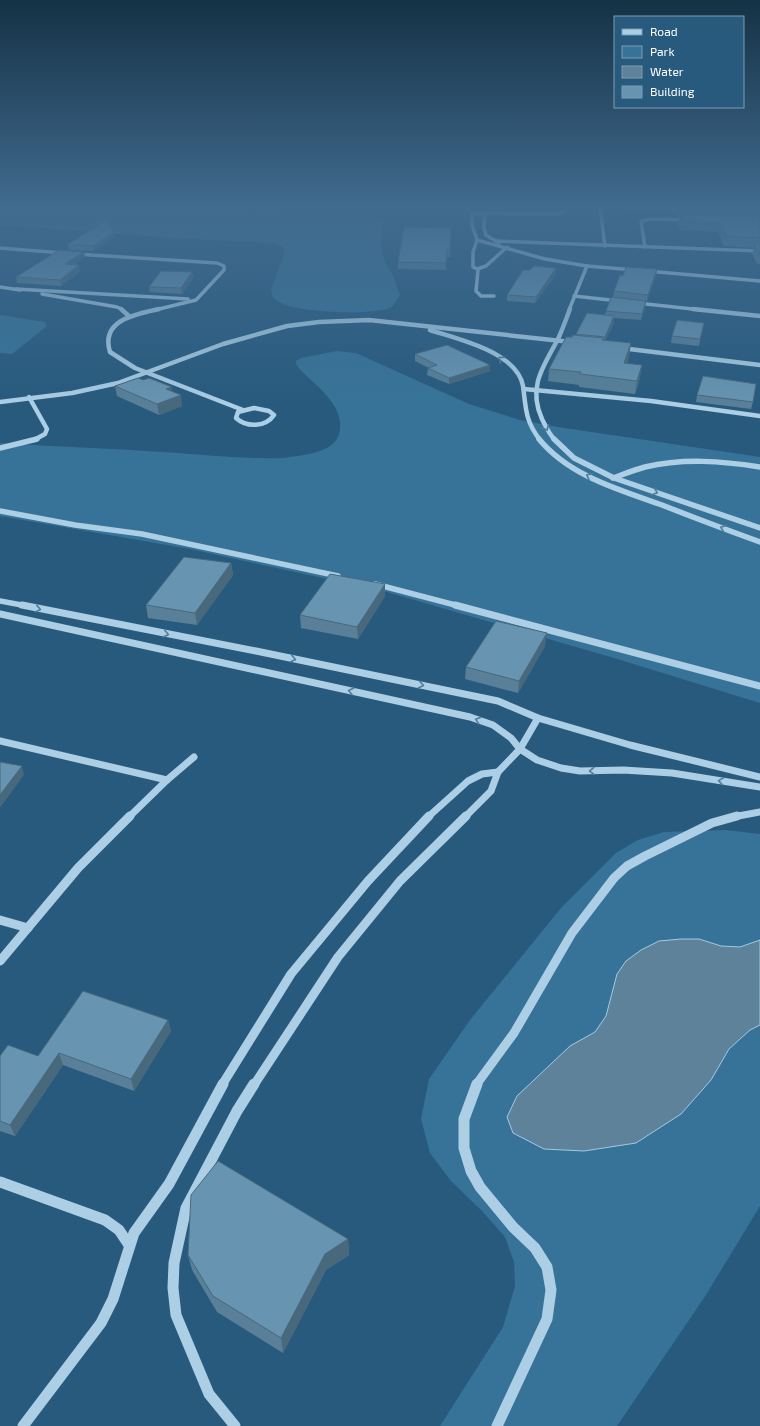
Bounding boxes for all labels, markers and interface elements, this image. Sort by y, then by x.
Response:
legend [614,16,744,108]
text: Road [650,24,678,38]
text: Park [650,44,675,58]
text: Water [650,64,684,78]
text: Building [650,84,695,98]
one-way arrow [499,357,506,364]
one-way arrow [541,423,549,431]
one-way arrow [586,473,593,481]
one-way arrow [651,488,658,496]
one-way arrow [720,525,727,533]
one-way arrow [35,604,41,612]
one-way arrow [163,629,169,637]
one-way arrow [290,654,296,662]
one-way arrow [417,681,424,689]
one-way arrow [348,687,354,695]
one-way arrow [474,716,481,724]
one-way arrow [589,767,595,775]
one-way arrow [718,777,725,786]

